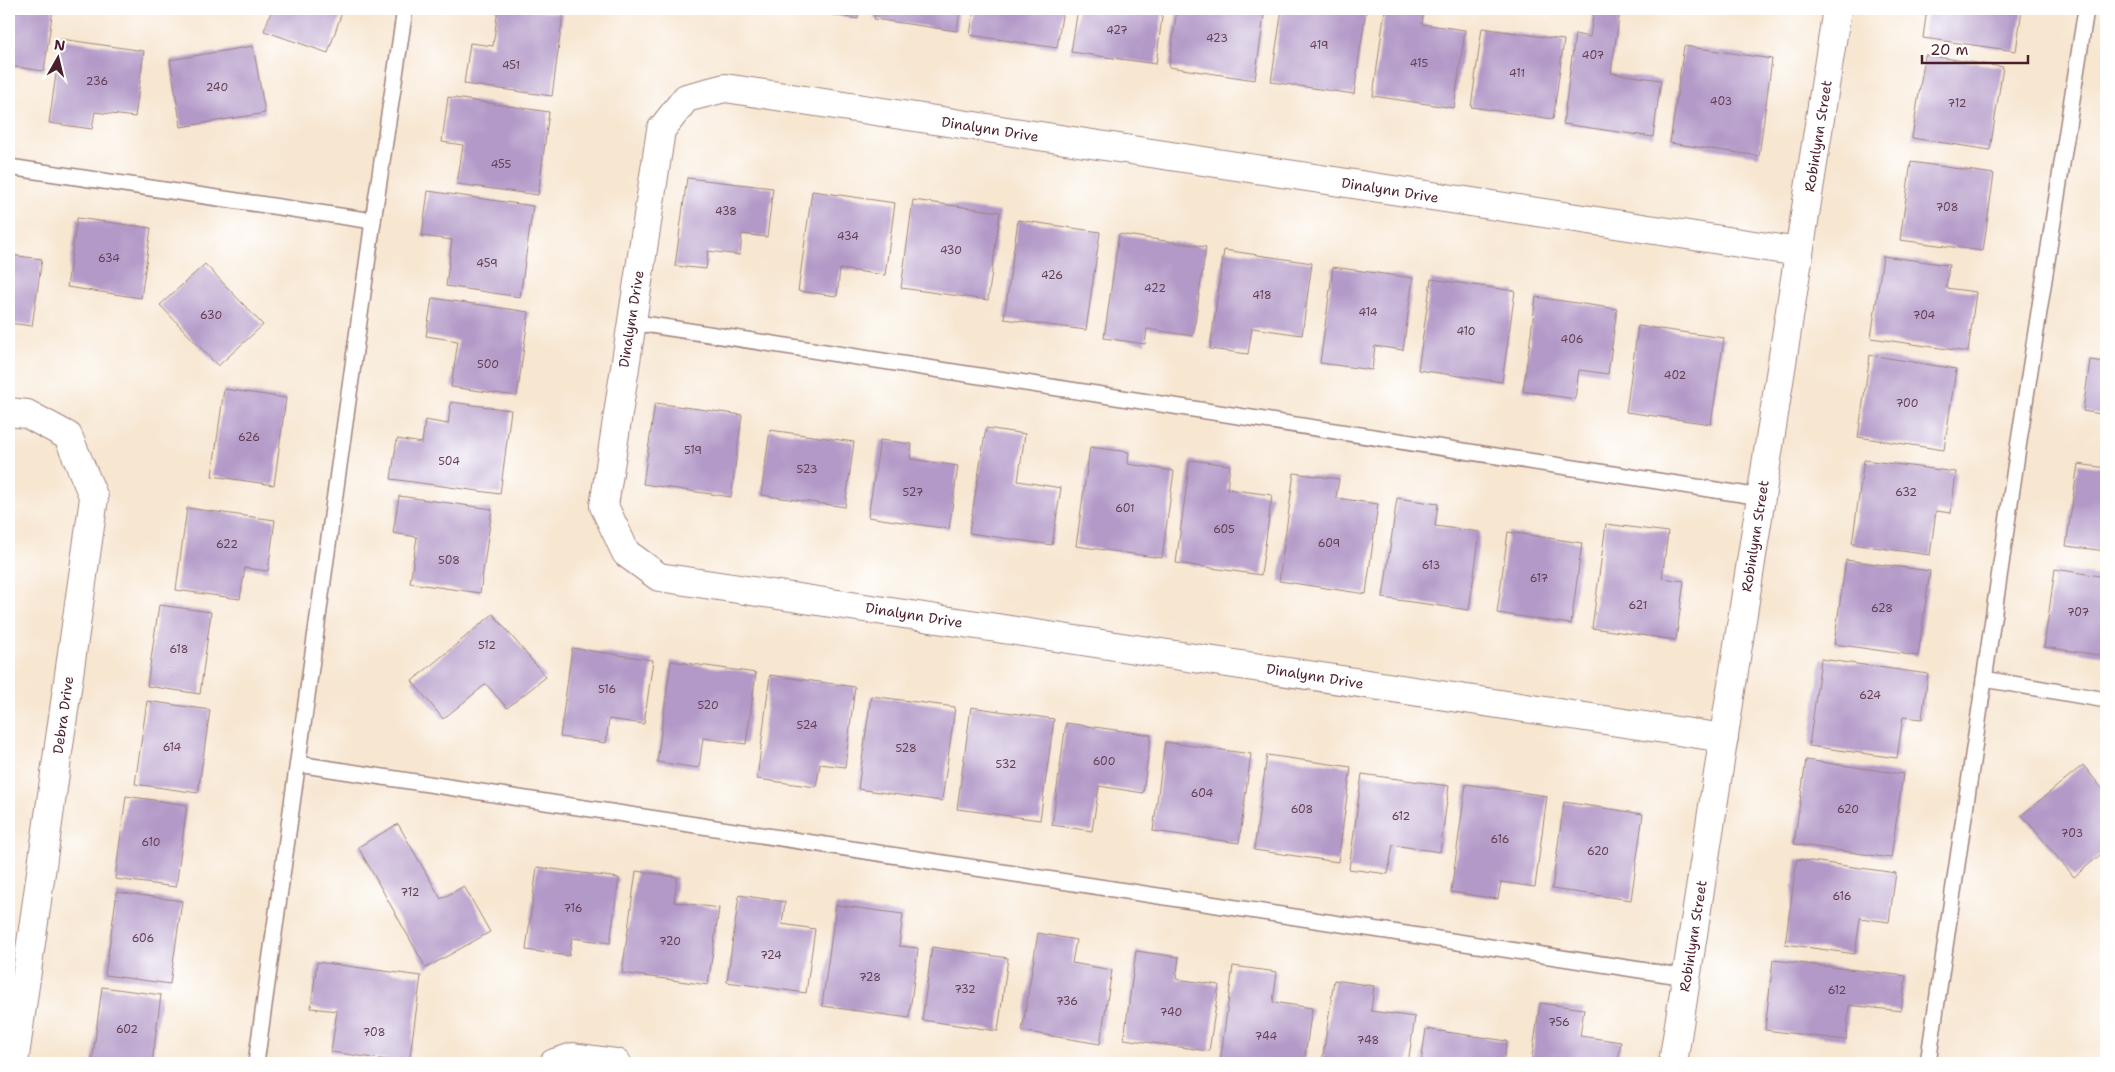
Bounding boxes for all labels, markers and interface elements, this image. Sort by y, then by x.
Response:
house number: 427 [1106,23,1128,38]
house number: 423 [1206,31,1228,46]
north arrow [32,32,82,82]
scale bar [1922,32,2029,64]
text: N [53,35,67,55]
house number: 419 [1309,38,1329,53]
text: 20 m [1930,40,1969,60]
house number: 407 [1582,48,1605,63]
house number: 415 [1410,56,1428,71]
house number: 451 [502,58,520,73]
house number: 411 [1509,66,1525,81]
house number: 236 [86,74,108,89]
street label: Robinlynn Street [1800,79,1836,193]
house number: 240 [206,80,228,95]
house number: 403 [1710,94,1732,109]
house number: 712 [1948,96,1966,111]
street label: Dinalynn Drive [940,112,1040,146]
house number: 455 [491,157,512,172]
street label: Dinalynn Drive [1340,173,1440,207]
house number: 708 [1936,200,1958,215]
house number: 438 [715,204,737,219]
house number: 434 [837,229,859,244]
house number: 430 [940,243,962,258]
house number: 634 [98,251,120,266]
house number: 459 [476,256,498,271]
house number: 426 [1041,268,1063,283]
street label: Dinalynn Drive [614,269,648,369]
house number: 422 [1144,281,1166,296]
house number: 418 [1252,288,1272,303]
house number: 414 [1359,305,1378,320]
house number: 630 [200,308,222,323]
house number: 704 [1913,308,1936,323]
house number: 410 [1456,324,1476,339]
house number: 406 [1561,332,1583,347]
house number: 500 [477,357,499,372]
house number: 402 [1664,368,1686,383]
house number: 700 [1896,396,1918,411]
house number: 626 [238,430,260,445]
house number: 519 [684,443,702,458]
house number: 504 [438,454,460,469]
house number: 523 [797,462,818,477]
street label: Robinlynn Street [1737,479,1773,593]
house number: 527 [903,485,924,500]
house number: 632 [1895,485,1917,500]
house number: 601 [1115,501,1135,516]
house number: 605 [1213,522,1235,537]
house number: 609 [1318,536,1340,551]
house number: 622 [216,537,238,552]
house number: 508 [438,553,460,568]
house number: 613 [1422,558,1440,573]
house number: 617 [1530,571,1549,586]
street label: Dinalynn Drive [864,598,964,632]
house number: 621 [1629,598,1647,613]
house number: 628 [1871,601,1893,616]
house number: 707 [2067,605,2089,620]
house number: 512 [478,638,496,653]
house number: 618 [170,642,189,657]
street label: Dinalynn Drive [1265,659,1365,693]
street label: Debra Drive [49,675,77,755]
house number: 516 [598,682,616,697]
house number: 624 [1859,688,1881,703]
house number: 520 [697,698,719,713]
house number: 524 [797,718,818,733]
house number: 614 [163,740,182,755]
house number: 528 [895,741,917,756]
house number: 600 [1093,754,1115,769]
house number: 532 [996,757,1016,772]
house number: 604 [1191,786,1214,801]
house number: 608 [1291,802,1313,817]
house number: 620 [1837,802,1859,817]
house number: 612 [1392,809,1410,824]
house number: 703 [2061,826,2083,841]
house number: 616 [1491,832,1509,847]
house number: 610 [142,835,160,850]
house number: 620 [1587,844,1609,859]
street label: Robinlynn Street [1675,879,1711,993]
house number: 712 [401,885,419,900]
house number: 616 [1833,889,1851,904]
house number: 716 [563,901,583,916]
house number: 606 [132,931,154,946]
house number: 720 [659,934,681,949]
house number: 724 [760,948,782,963]
house number: 728 [859,970,881,985]
house number: 732 [954,982,976,997]
house number: 612 [1828,983,1846,998]
house number: 736 [1056,994,1078,1009]
house number: 740 [1160,1005,1182,1020]
house number: 756 [1548,1015,1570,1030]
house number: 602 [116,1022,138,1037]
house number: 708 [363,1025,385,1040]
house number: 744 [1255,1029,1277,1044]
house number: 748 [1357,1033,1379,1048]

